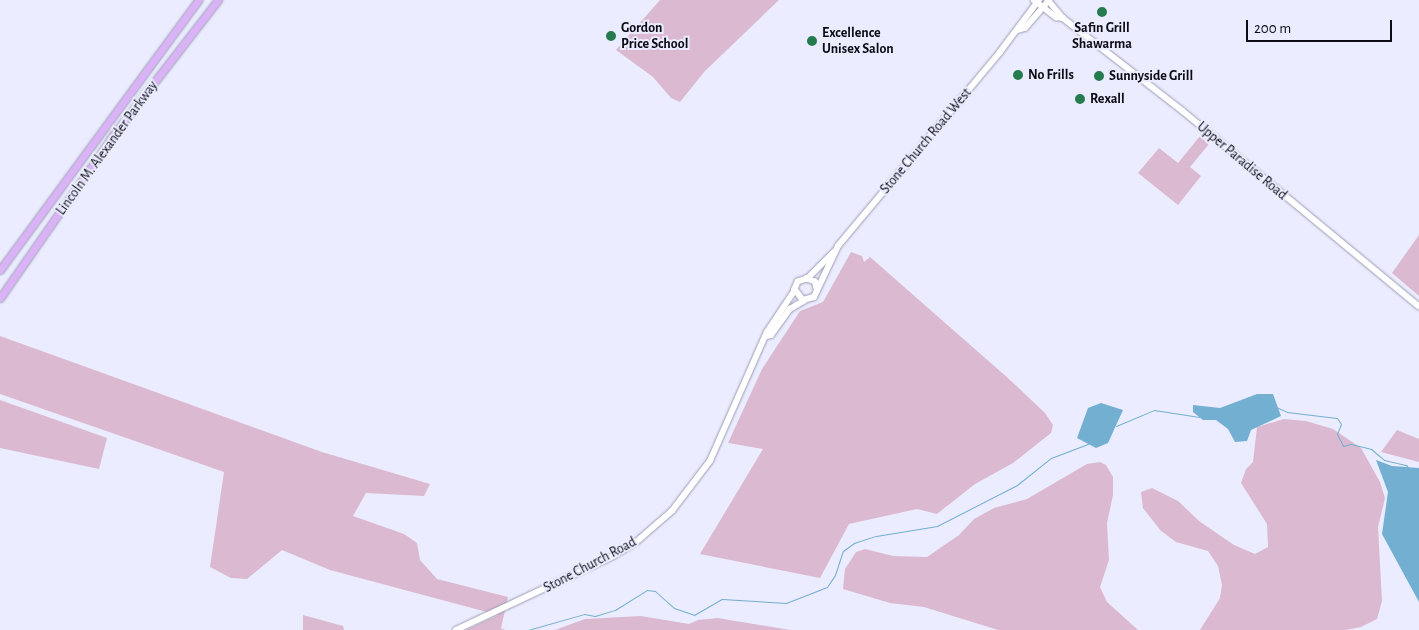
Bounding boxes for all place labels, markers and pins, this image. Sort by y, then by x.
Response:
marker: Safin Grill Shawarma [1096,6,1108,18]
place label: Gordon Price School [621,20,688,52]
place label: Safin Grill Shawarma [1072,20,1132,52]
place label: Excellence Unisex Salon [822,25,894,58]
marker: Gordon Price School [605,30,617,42]
marker: Excellence Unisex Salon [806,35,818,47]
place label: No Frills [1028,67,1074,83]
place label: Sunnyside Grill [1109,68,1193,84]
marker: No Frills [1012,69,1024,81]
marker: Sunnyside Grill [1093,70,1105,82]
place label: Rexall [1090,91,1125,107]
marker: Rexall [1074,93,1086,105]

